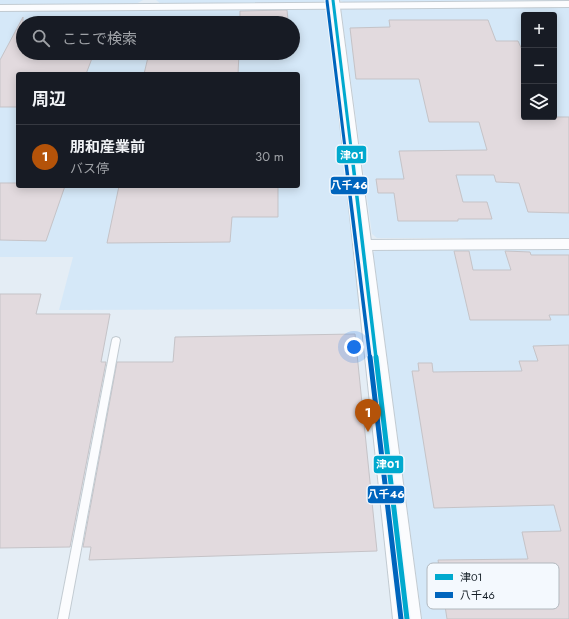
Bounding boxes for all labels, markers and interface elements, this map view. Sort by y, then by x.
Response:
map controls [521,12,557,120]
button: + [521,12,557,48]
search box [16,16,300,60]
icon: search [30,27,52,49]
text: ここで検索 [62,28,137,50]
button: − [521,48,557,84]
button: layers [521,84,557,120]
text: 周辺 [32,87,66,111]
text: 朋和産業前 [70,136,145,158]
line badge: 津01 [336,145,367,164]
text: 1 [42,147,48,166]
text: 30 m [255,147,284,166]
text: 津01 [340,147,364,163]
text: バス停 [70,159,109,178]
line badge: 八千46 [330,176,368,195]
text: 八千46 [330,177,368,193]
your location [344,337,364,357]
pin: 1 [355,399,381,432]
line badge: 津01 [373,455,404,474]
text: 津01 [376,456,400,472]
line badge: 八千46 [367,485,405,504]
text: 八千46 [367,486,405,502]
legend [427,563,559,609]
text: 津01 [460,569,483,585]
text: 八千46 [460,587,495,603]

